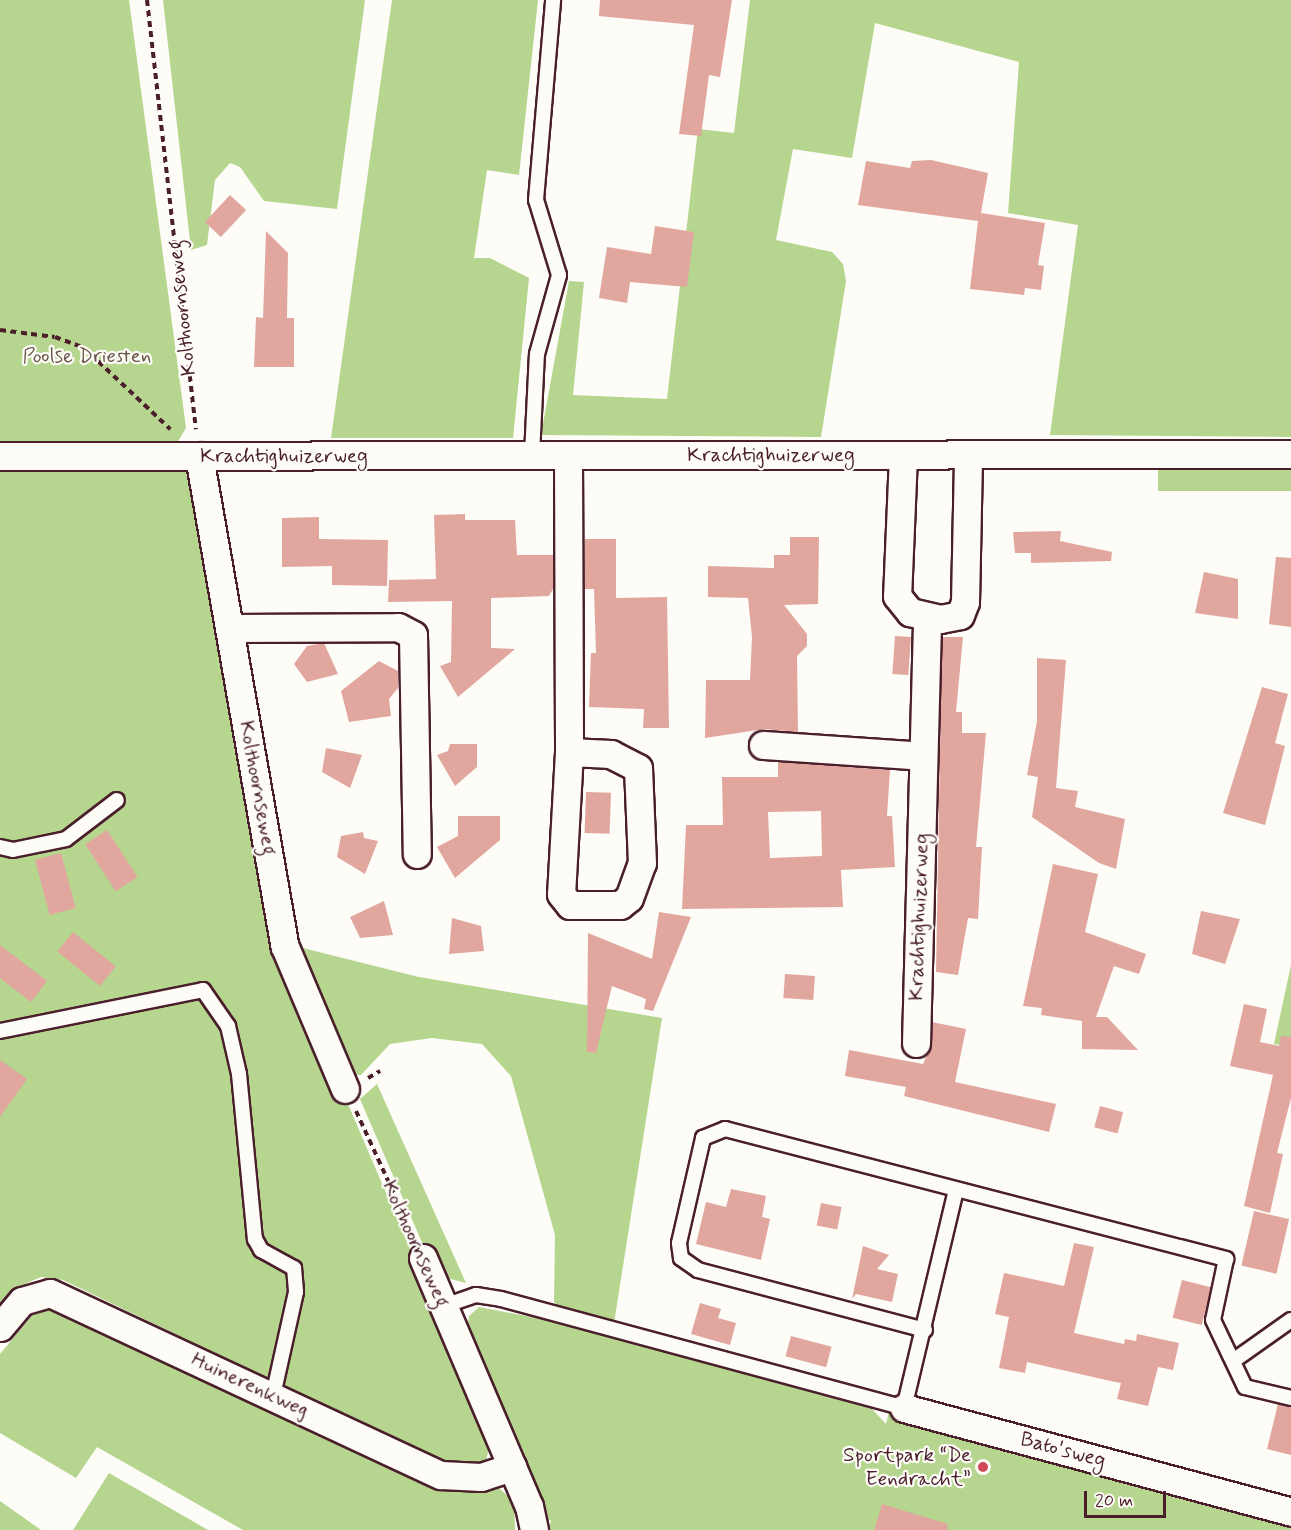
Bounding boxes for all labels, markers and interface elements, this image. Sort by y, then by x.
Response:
street label: Kolthoornseweg [162,239,202,377]
park label: Poolse Driesten [23,343,151,369]
street label: Krachtighuizerweg [687,442,855,468]
street label: Krachtighuizerweg [200,443,368,469]
street label: Kolthoornseweg [234,719,282,857]
street label: Krachtighuizerweg [903,833,935,1001]
street label: Kolthoornseweg [377,1177,455,1311]
street label: Huinerenkweg [187,1347,313,1423]
street label: Bato'sweg [1018,1427,1108,1473]
place label: Sportpark “De Eendracht” [843,1442,971,1492]
marker: Sportpark “De Eendracht” [976,1460,990,1474]
scale bar [1087,1479,1170,1517]
text: 20 m [1095,1489,1133,1513]

